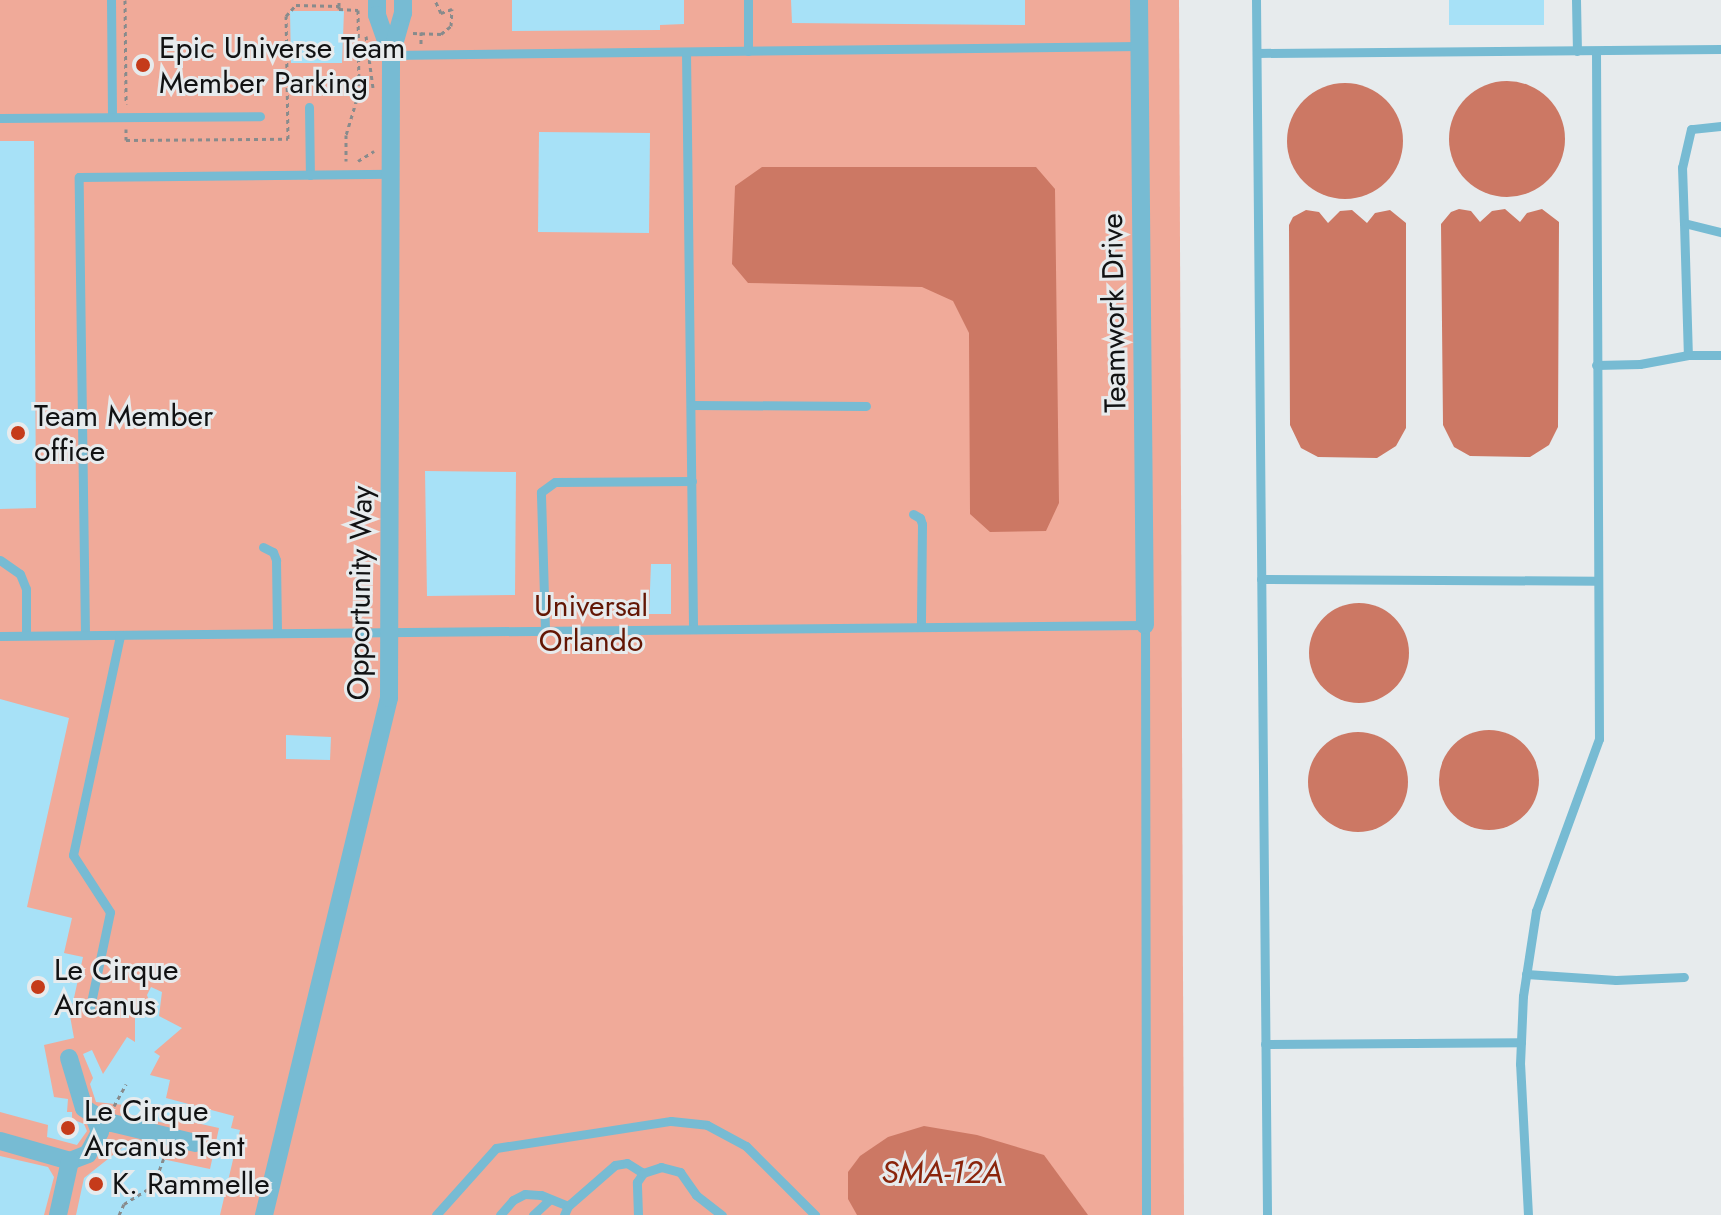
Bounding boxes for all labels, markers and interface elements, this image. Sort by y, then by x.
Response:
place label: Epic Universe Team Member Parking [159,30,405,100]
marker: Epic Universe Team Member Parking [134,56,152,74]
street label: Teamwork Drive [1094,213,1134,413]
place label: Team Member office [34,398,213,468]
marker: Team Member office [9,424,27,442]
street label: Opportunity Way [340,485,380,701]
park label: Universal Orlando [534,588,648,658]
place label: Le Cirque Arcanus [54,952,178,1022]
marker: Le Cirque Arcanus [29,978,47,996]
place label: Le Cirque Arcanus Tent [84,1093,244,1164]
marker: Le Cirque Arcanus Tent [59,1119,77,1137]
water label: SMA-12A [881,1153,1003,1191]
place label: K. Rammelle [112,1166,270,1202]
marker: K. Rammelle [87,1175,105,1193]

